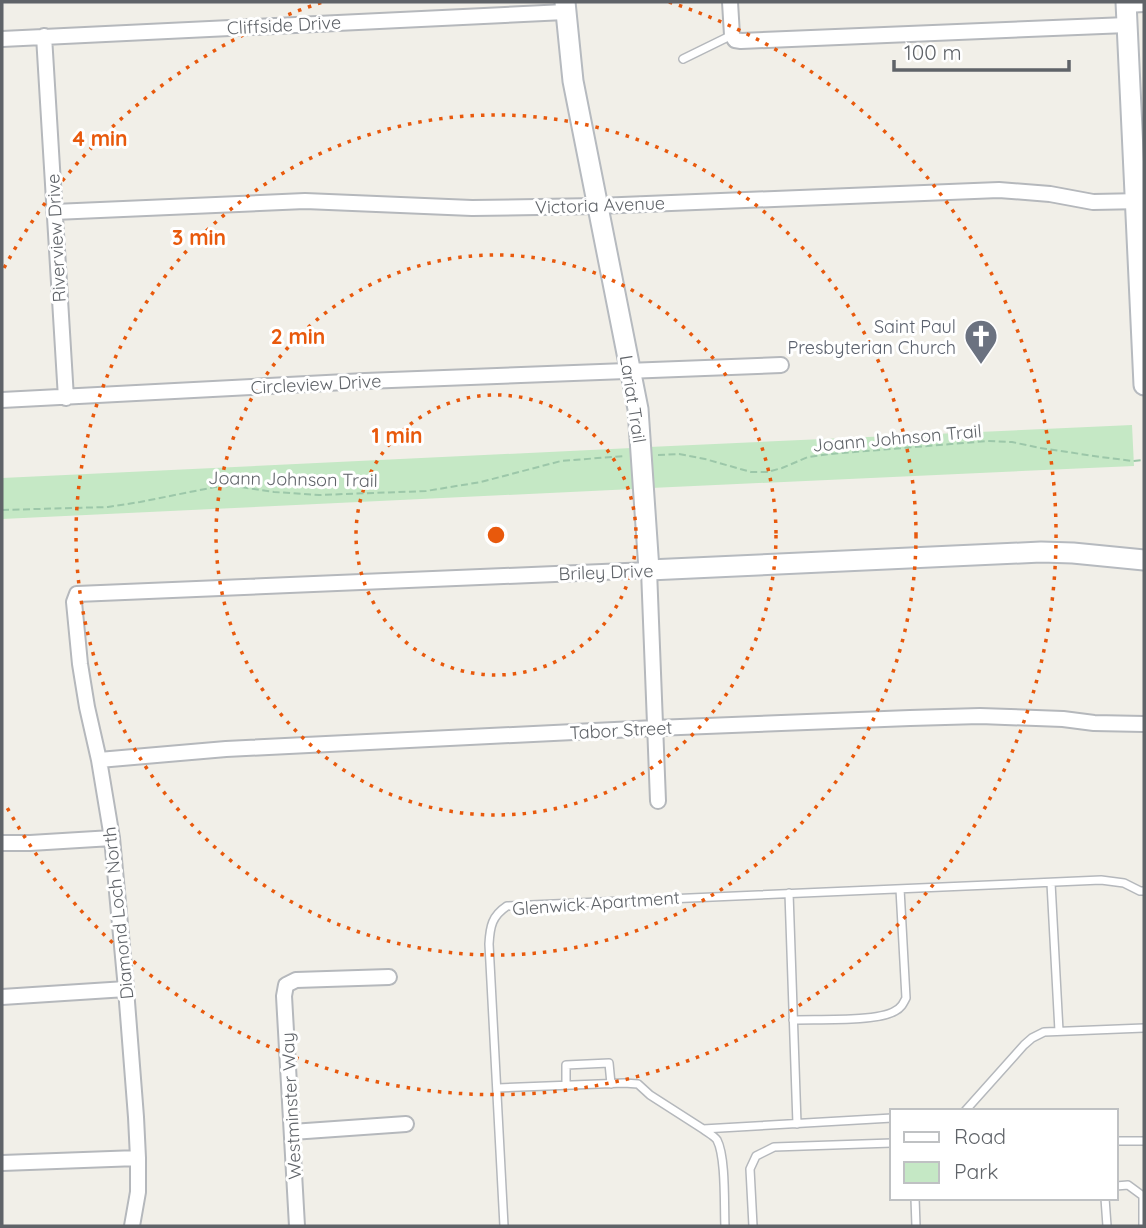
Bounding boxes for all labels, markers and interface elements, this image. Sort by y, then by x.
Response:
street label: Cliffside Drive [226,11,342,39]
scale bar [894,28,1069,72]
text: 100 m [904,39,962,65]
text: 4 min [72,125,128,151]
street label: Riverview Drive [41,173,71,303]
street label: Victoria Avenue [535,191,665,219]
text: 3 min [172,224,226,250]
place label: Saint Paul Presbyterian Church [788,315,956,359]
church icon: Saint Paul Presbyterian Church [962,317,1000,366]
text: 2 min [271,323,325,349]
street label: Lariat Trail [615,353,651,445]
street label: Circleview Drive [250,369,382,399]
street label: Joann Johnson Trail [812,419,982,457]
text: 1 min [372,422,422,448]
street label: Joann Johnson Trail [208,466,378,492]
centre of rings [484,523,508,547]
street label: Briley Drive [558,559,654,585]
street label: Tabor Street [569,716,673,744]
street label: Diamond Loch North [98,826,138,1000]
street label: Glenwick Apartment [511,886,681,920]
street label: Westminster Way [276,1032,306,1180]
legend [890,1109,1118,1200]
text: Road [954,1123,1006,1149]
text: Park [954,1158,998,1184]

